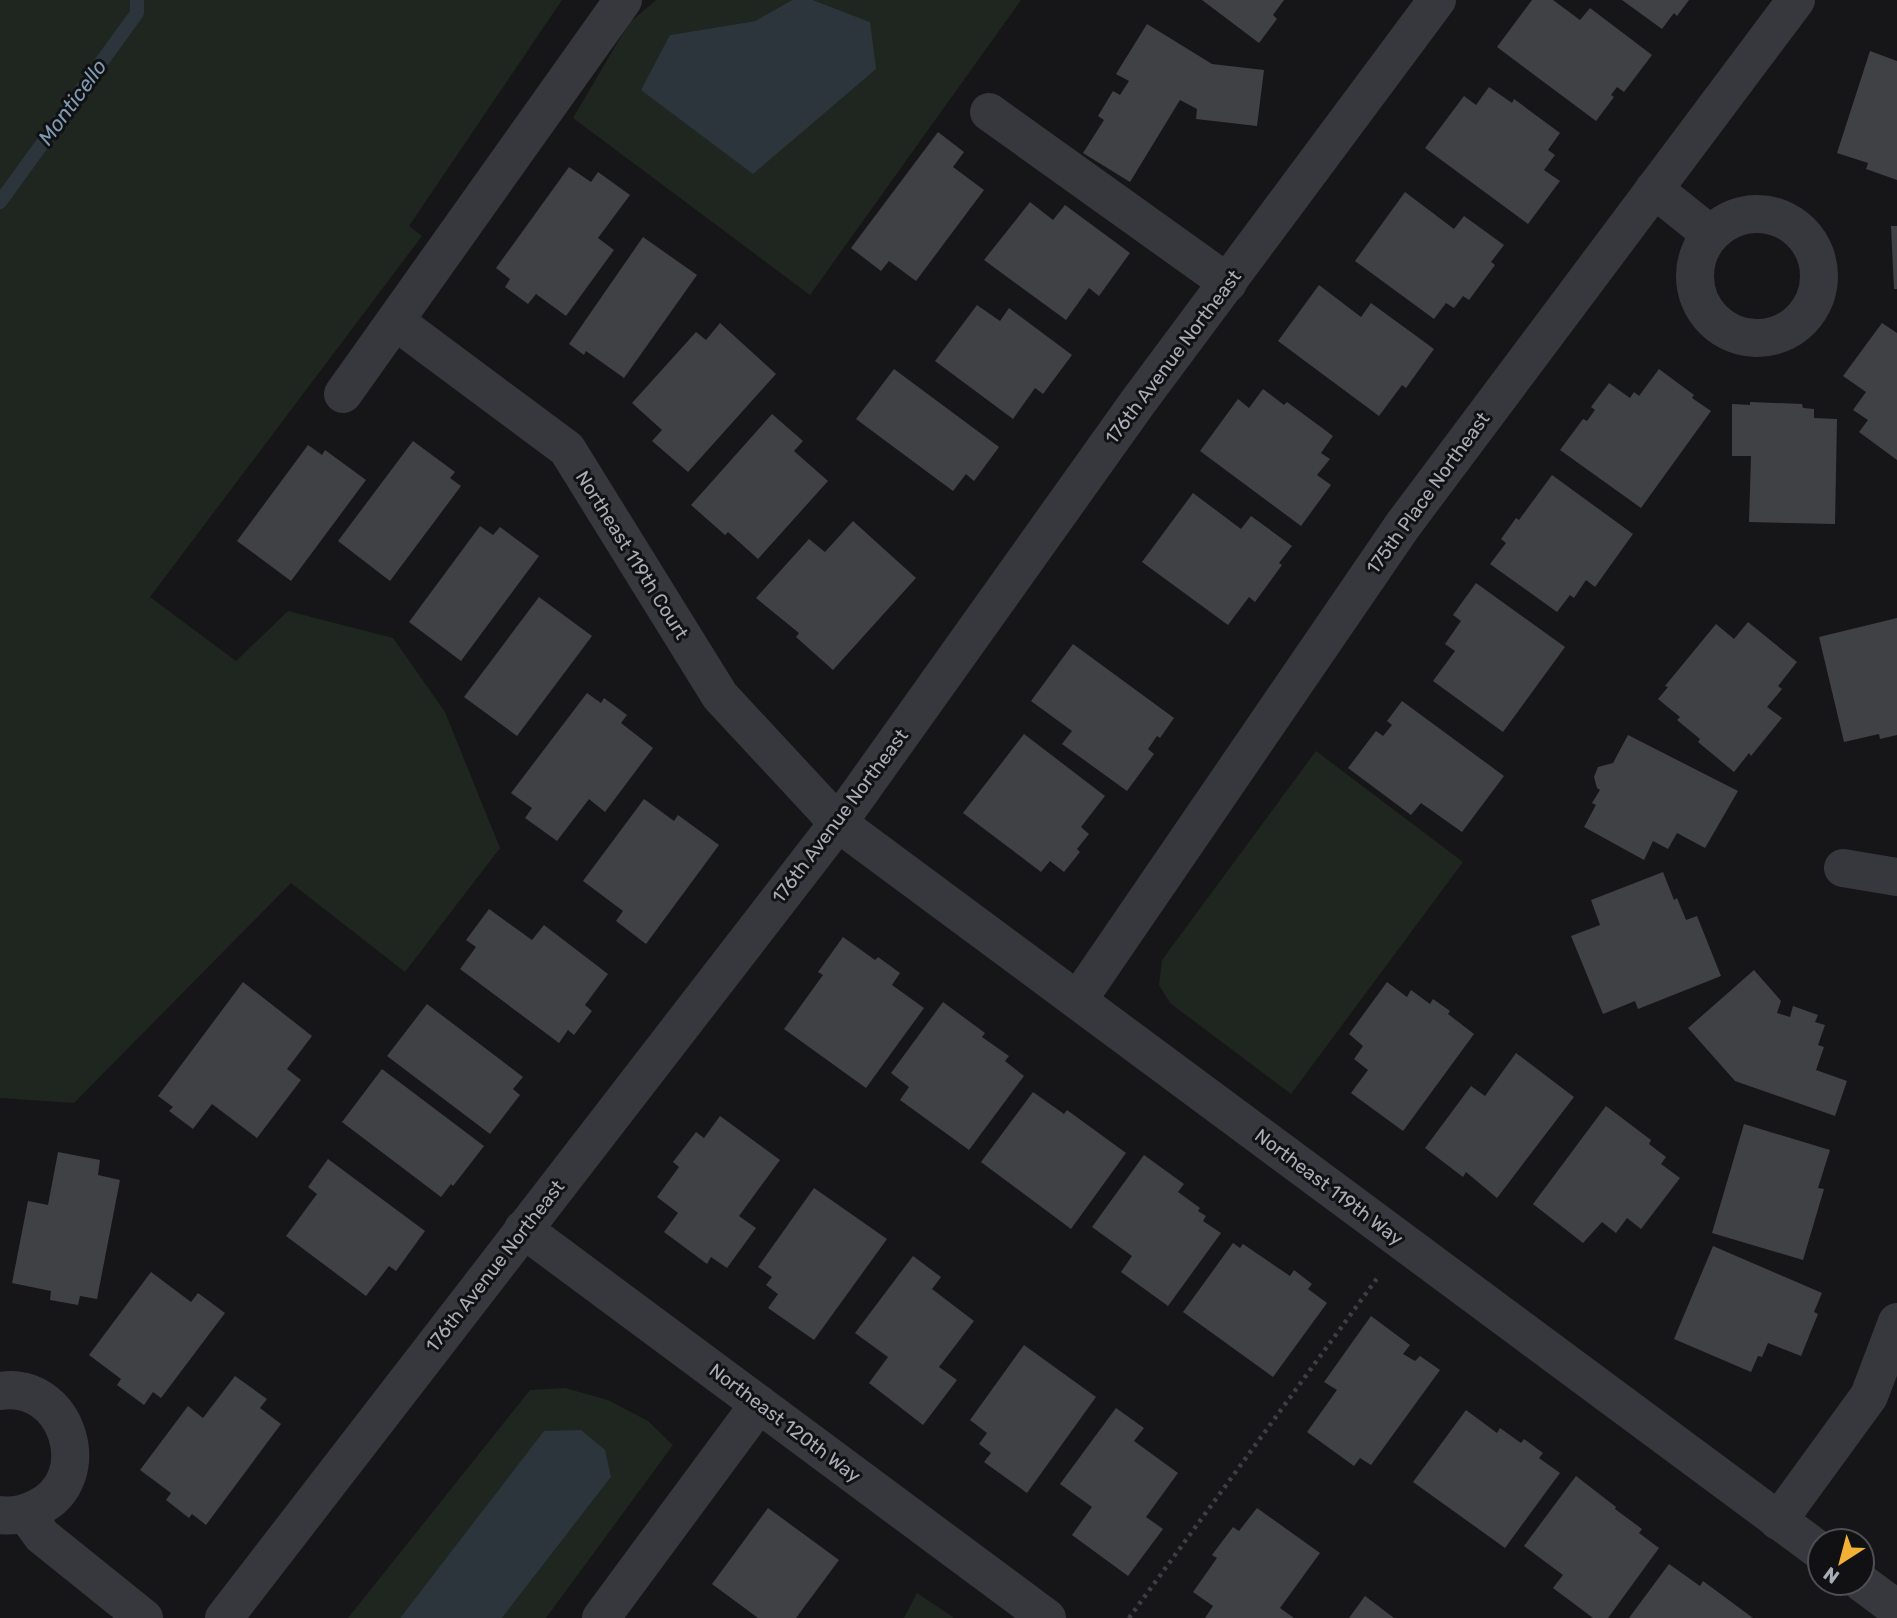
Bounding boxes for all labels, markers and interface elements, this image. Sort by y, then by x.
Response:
water label: Monticello [32,54,112,150]
street label: 176th Avenue Northeast [1100,265,1246,448]
street label: 175th Place Northeast [1362,407,1495,578]
street label: Northeast 119th Court [571,467,693,644]
street label: 176th Avenue Northeast [767,724,913,907]
street label: Northeast 119th Way [1250,1124,1408,1250]
street label: 176th Avenue Northeast [421,1175,570,1356]
street label: Northeast 120th Way [705,1359,865,1487]
north arrow [1806,1527,1876,1597]
text: N [1819,1562,1844,1589]

